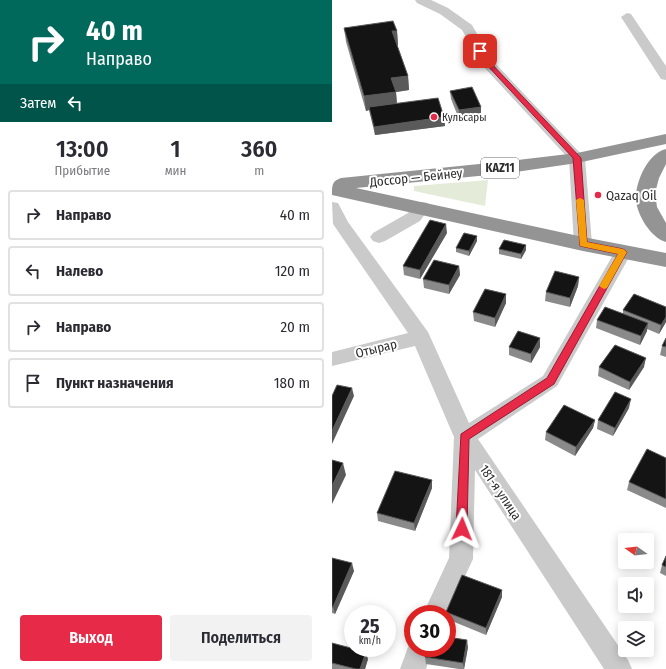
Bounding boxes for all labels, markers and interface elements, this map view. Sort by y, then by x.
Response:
text: 40 m [86,14,143,47]
icon: right [20,16,72,68]
pin [463,34,497,68]
icon: arrive [469,40,491,62]
text: Направо [86,48,152,70]
icon: left [64,92,86,114]
text: Затем [20,94,56,112]
place label: Кульсары [442,111,486,124]
marker: Кульсары [429,112,439,122]
text: 13:00 [56,135,109,163]
text: 1 [171,135,181,163]
text: 360 [241,135,278,163]
road number: KAZ11 [481,158,519,178]
text: Прибытие [54,163,110,178]
text: мин [165,163,187,178]
text: m [254,163,264,178]
street label: Доссор — Бейнеу [368,165,463,190]
place label: Qazaq Oil [606,188,657,203]
marker: Qazaq Oil [593,190,603,200]
icon: right [22,204,44,226]
text: Направо [56,206,111,224]
text: 40 m [280,206,310,224]
icon: left [22,260,44,282]
text: Налево [56,262,103,280]
text: 120 m [275,262,310,280]
icon: right [22,316,44,338]
text: Направо [56,318,111,336]
text: 20 m [281,318,310,336]
street label: Отырар [354,336,398,361]
icon: arrive [22,372,44,394]
text: Пункт назначения [56,374,174,392]
text: 180 m [274,374,310,392]
street label: 181-я улица [477,462,524,523]
position arrow [441,508,483,550]
north arrow [618,533,654,569]
map controls [618,533,654,657]
button: sound [618,577,654,613]
speed limit sign: 30 [404,605,456,657]
text: 25 [360,614,380,638]
button: Выход [20,615,162,661]
button: Поделиться [170,615,312,661]
button: layers [618,621,654,657]
text: km/h [359,635,381,647]

